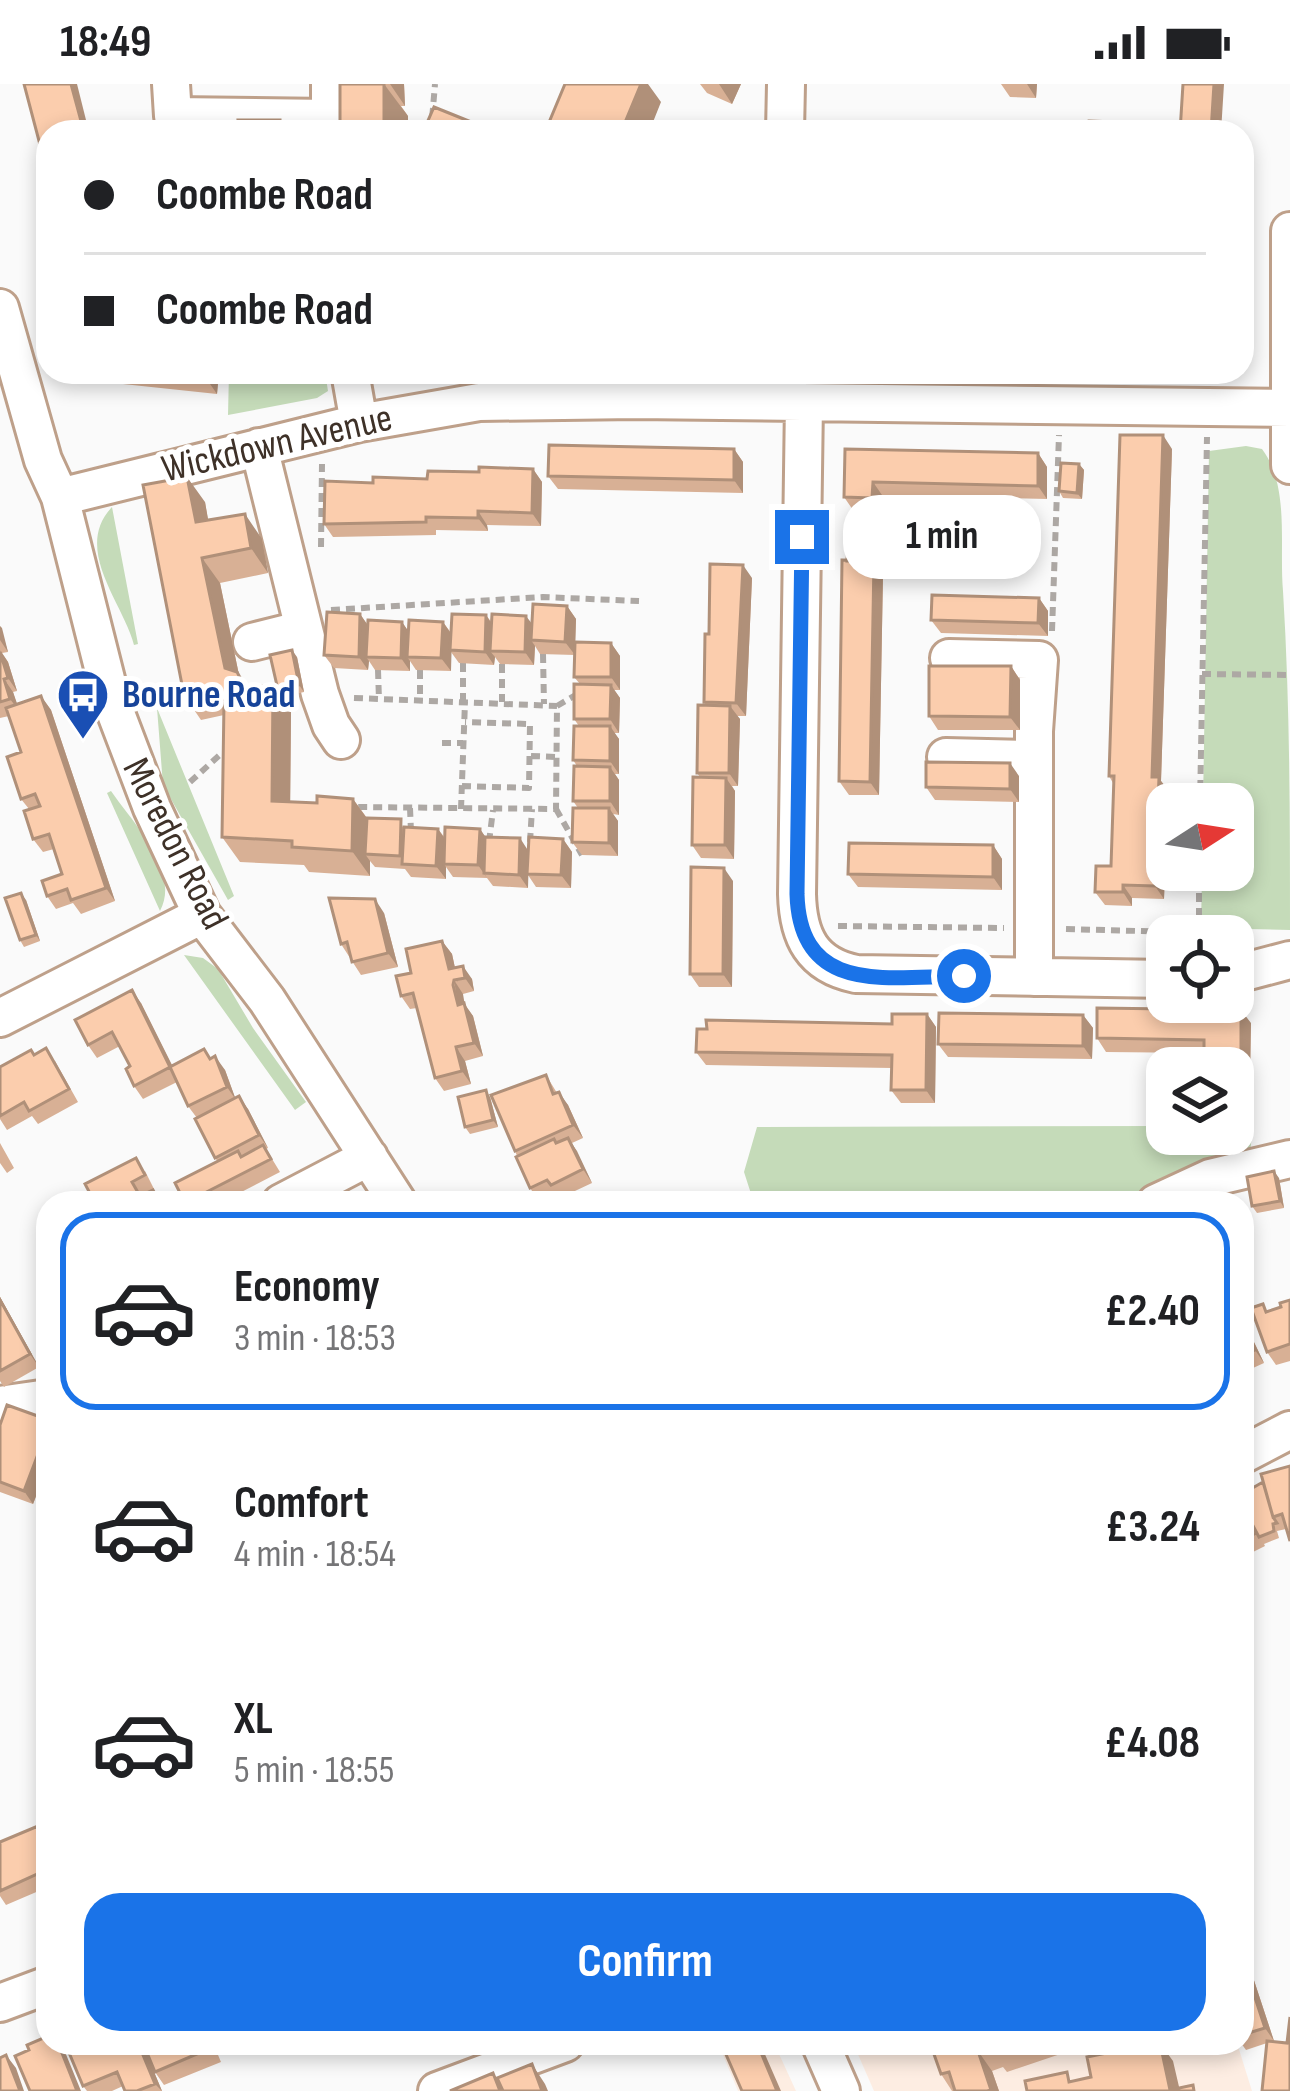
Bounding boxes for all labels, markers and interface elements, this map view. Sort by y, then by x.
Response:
text: 18:49 [60,15,151,70]
text: Coombe Road [156,168,373,223]
text: Coombe Road [156,283,373,338]
street label: Wickdown Avenue [157,395,397,493]
callout: 1 min [844,495,1042,579]
route end [775,510,829,564]
text: 1 min [906,513,978,560]
bus stop icon: Bourne Road [55,667,111,741]
place label: Bourne Road [122,672,295,719]
street label: Moredon Road [112,751,238,937]
north arrow [1146,783,1254,891]
map controls [1146,783,1254,1155]
button: locate [1146,915,1254,1023]
route start [937,949,991,1003]
button: layers [1146,1047,1254,1155]
icon: car [90,1257,198,1365]
text: Economy [234,1260,380,1315]
text: £2.40 [1104,1284,1200,1339]
text: 3 min · 18:53 [234,1315,396,1362]
icon: car [90,1473,198,1581]
text: Comfort [234,1476,369,1531]
text: £3.24 [1105,1500,1200,1555]
text: 4 min · 18:54 [234,1531,396,1578]
icon: car [90,1689,198,1797]
text: XL [234,1692,273,1747]
text: £4.08 [1104,1716,1200,1771]
text: 5 min · 18:55 [234,1747,394,1794]
button: Confirm [84,1893,1206,2031]

